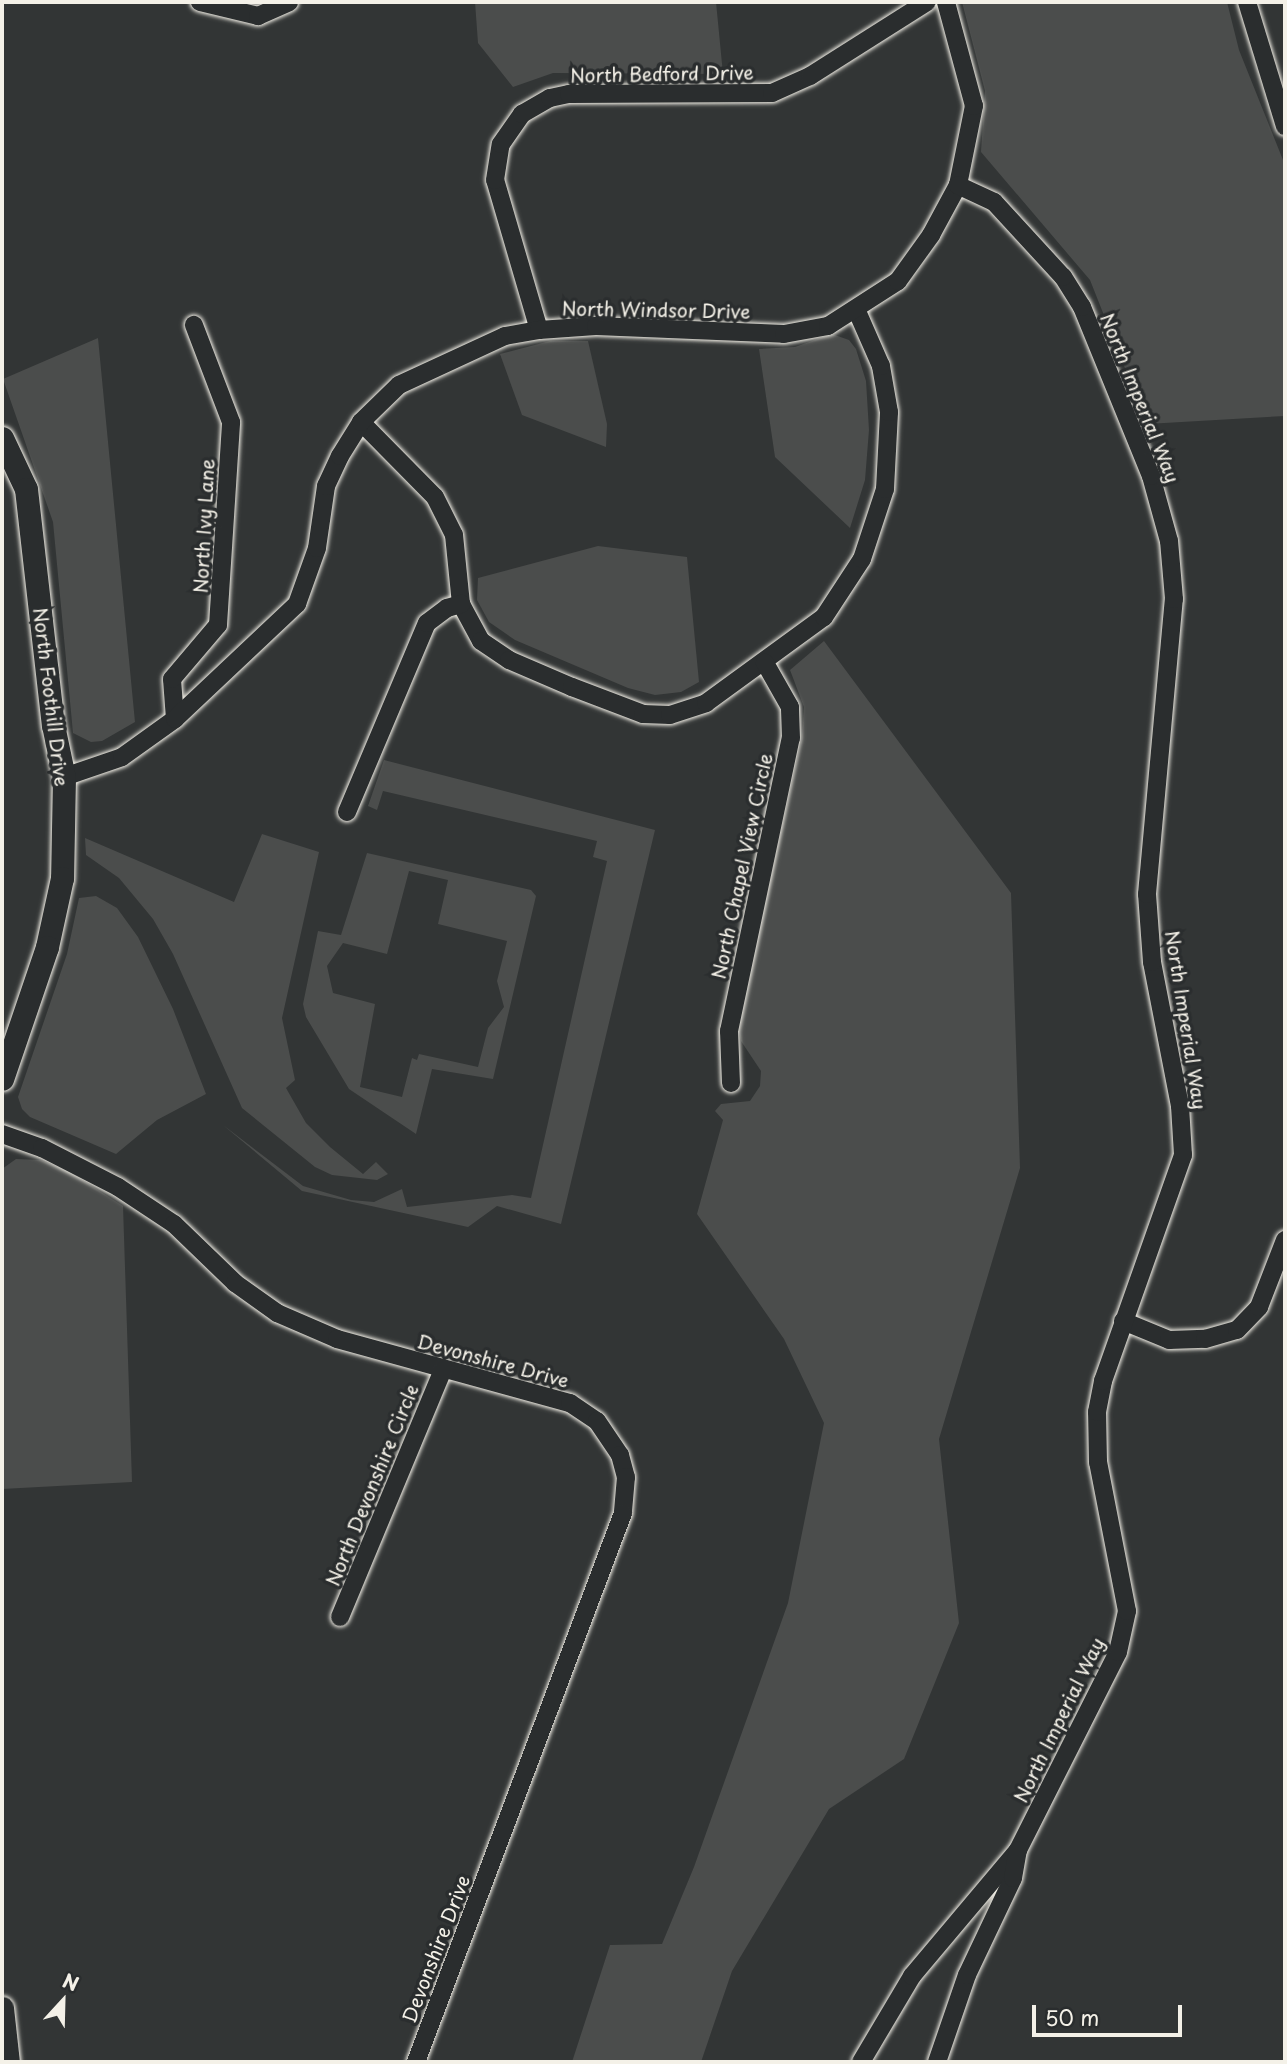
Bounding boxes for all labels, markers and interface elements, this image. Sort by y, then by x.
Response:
street label: North Bedford Drive [569,61,755,87]
street label: North Windsor Drive [561,297,751,323]
street label: North Imperial Way [1095,309,1185,487]
street label: North Ivy Lane [189,458,219,594]
street label: North Foothill Drive [29,606,73,788]
street label: North Chapel View Circle [707,751,777,981]
street label: North Imperial Way [1161,928,1211,1112]
street label: Devonshire Drive [415,1330,571,1392]
street label: North Devonshire Circle [320,1378,424,1592]
street label: North Imperial Way [1009,1633,1109,1807]
street label: Devonshire Drive [397,1872,475,2026]
north arrow [28,1966,98,2036]
text: N [59,1966,83,1997]
scale bar [1035,1990,1186,2034]
text: 50 m [1045,2001,1099,2033]

